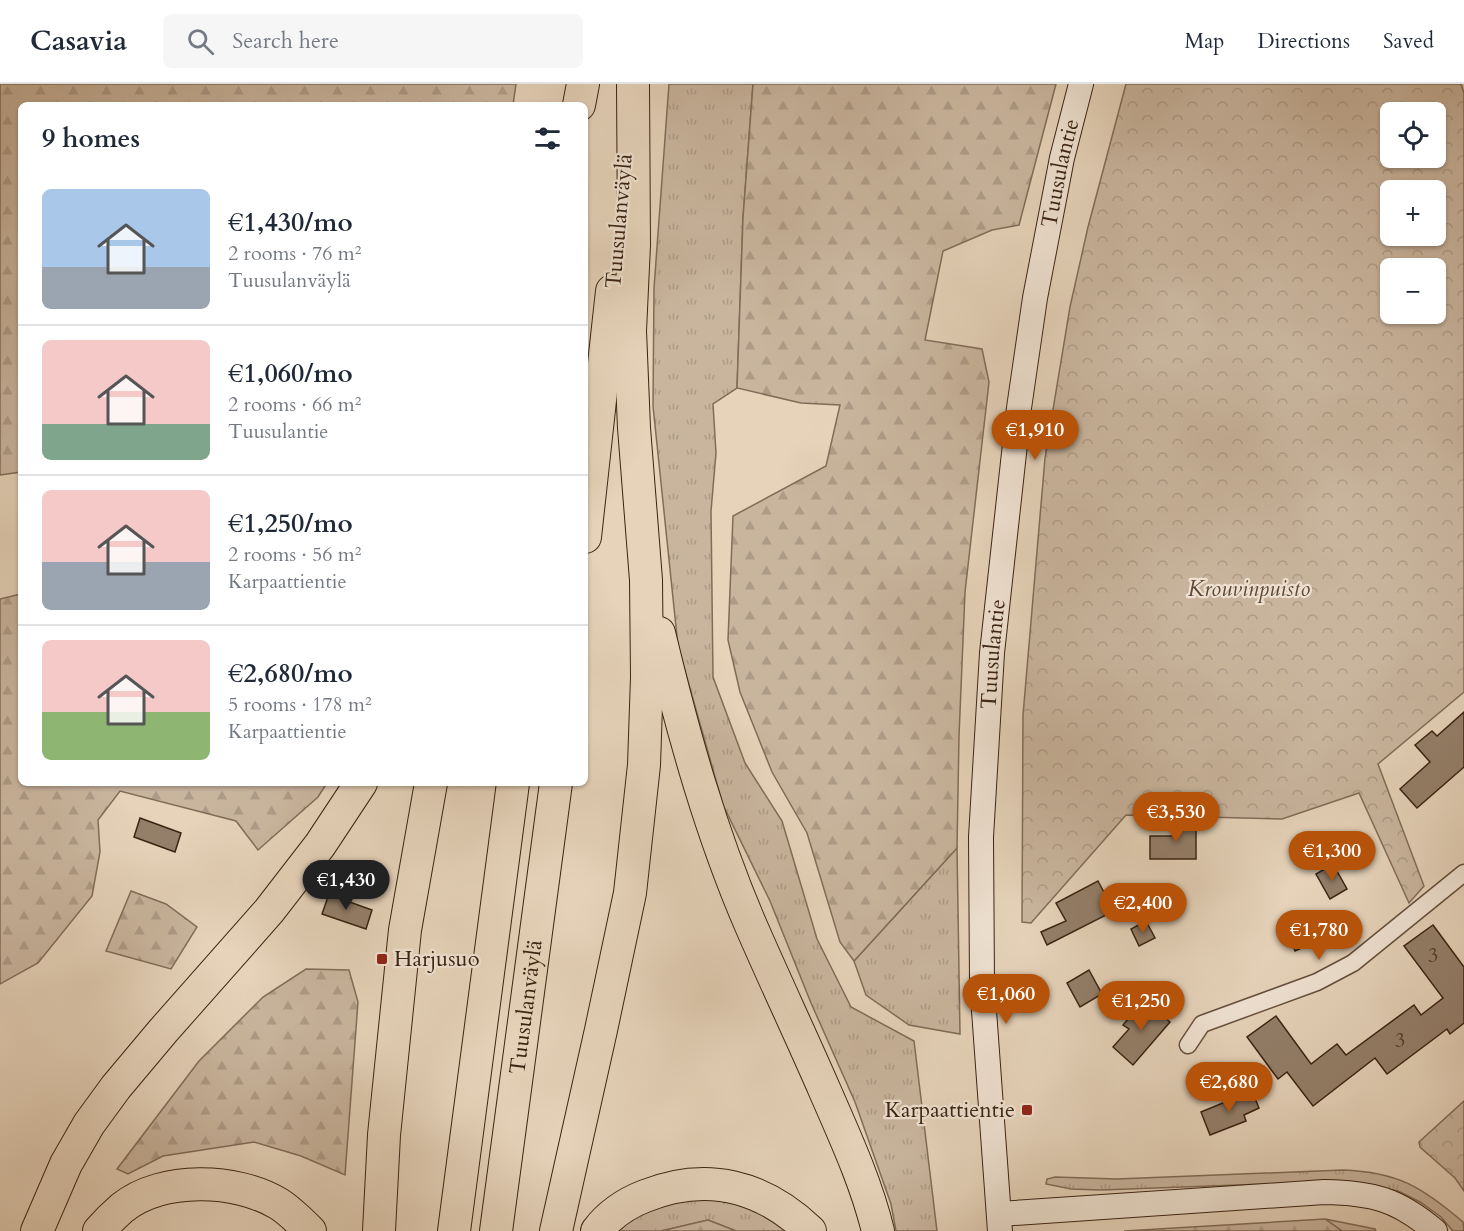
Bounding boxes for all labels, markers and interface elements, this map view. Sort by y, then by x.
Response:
search box [163,14,583,68]
text: Casavia [30,22,127,60]
icon: search [184,25,217,58]
text: Search here [232,26,339,56]
text: Map [1184,27,1224,56]
text: Directions [1257,27,1350,56]
text: Saved [1383,27,1434,56]
map controls [1380,102,1446,324]
button: locate [1380,102,1446,168]
street label: Tuusulantie [1034,115,1086,230]
text: 9 homes [42,121,140,156]
icon: filters [531,122,564,155]
street label: Tuusulanväylä [598,152,640,290]
button: + [1380,180,1446,246]
text: €1,430/mo [228,205,353,240]
icon: home [90,213,162,285]
text: 2 rooms · 76 m² [228,240,361,267]
button: − [1380,258,1446,324]
text: Tuusulanväylä [228,267,351,294]
text: €1,060/mo [228,356,353,391]
icon: home [90,364,162,436]
text: 2 rooms · 66 m² [228,391,361,418]
pin: €1,910 [986,410,1084,461]
text: €1,910 [1006,416,1064,443]
text: Tuusulantie [228,418,328,445]
text: €1,250/mo [228,506,353,541]
icon: home [90,514,162,586]
text: 2 rooms · 56 m² [228,541,361,568]
text: Karpaattientie [228,568,347,595]
park label: Krouvinpuisto [1188,574,1310,604]
street label: Tuusulantie [974,597,1013,710]
text: €2,680/mo [228,656,353,691]
icon: home [90,664,162,736]
text: 5 rooms · 178 m² [228,691,372,718]
text: Karpaattientie [228,718,347,745]
pin: €3,530 [1127,792,1225,843]
text: €3,530 [1147,798,1205,825]
pin: €1,300 [1283,831,1381,882]
text: €1,300 [1303,837,1361,864]
pin: €1,430 [297,860,395,911]
text: €1,430 [317,866,375,893]
pin: €2,400 [1094,883,1192,934]
text: €2,400 [1114,889,1172,916]
pin: €1,780 [1270,910,1368,961]
text: €1,780 [1290,916,1348,943]
street label: Tuusulanväylä [502,938,550,1076]
house number: 3 [1428,942,1438,969]
place label: Harjusuo [394,944,480,974]
marker: Harjusuo [375,952,389,966]
pin: €1,060 [957,974,1055,1025]
text: €1,060 [977,980,1035,1007]
pin: €1,250 [1092,981,1190,1032]
text: €1,250 [1112,987,1170,1014]
house number: 3 [1395,1027,1405,1054]
pin: €2,680 [1180,1062,1278,1113]
text: €2,680 [1200,1068,1258,1095]
place label: Karpaattientie [885,1095,1015,1125]
marker: Karpaattientie [1020,1103,1034,1117]

